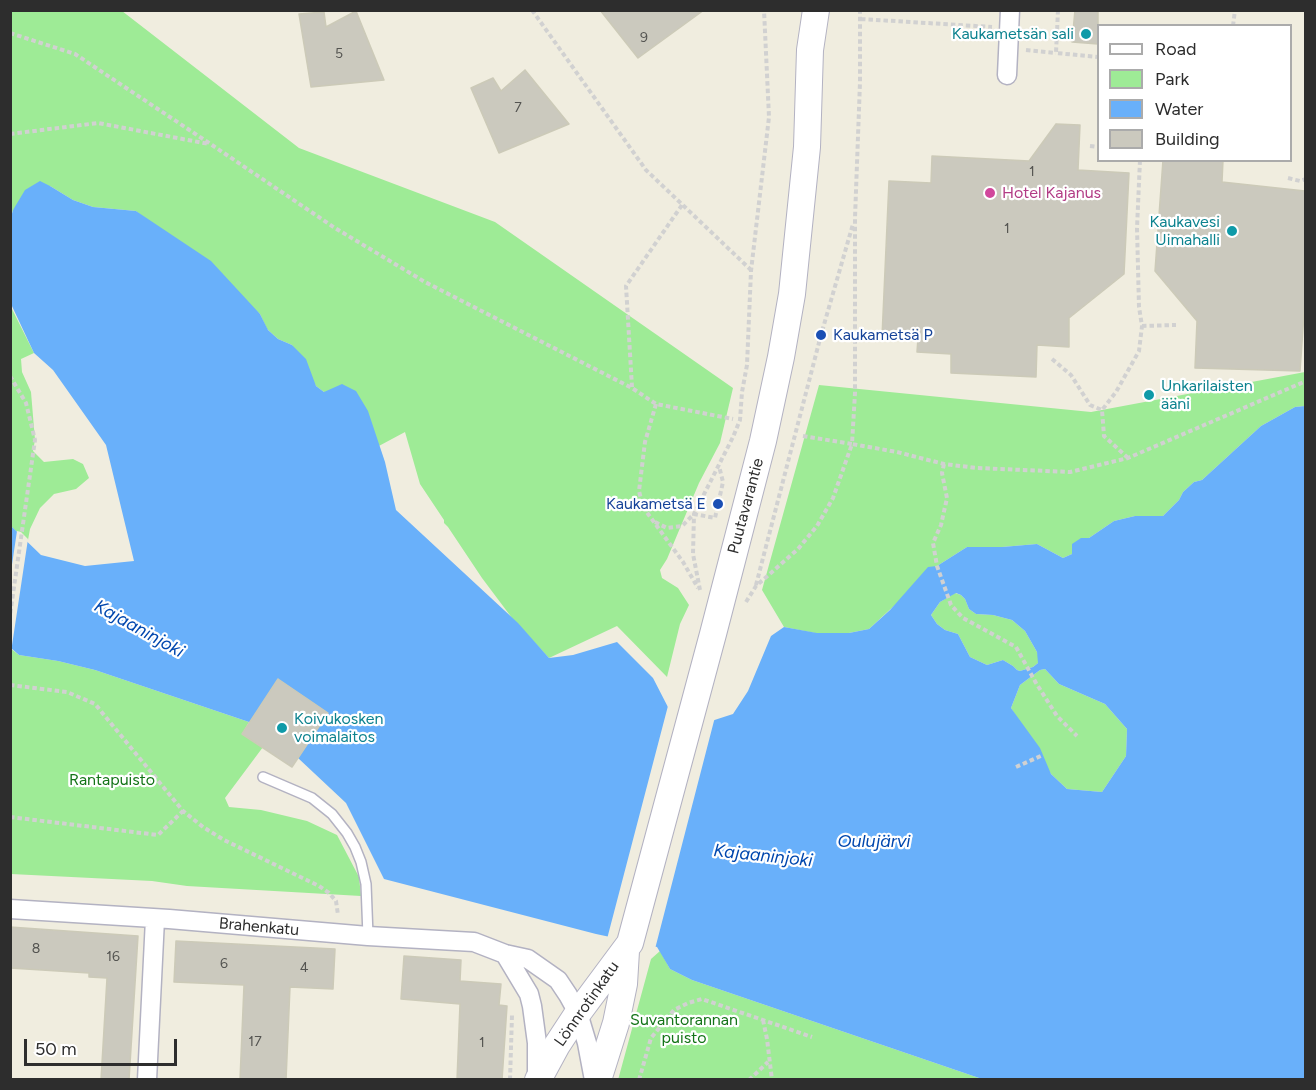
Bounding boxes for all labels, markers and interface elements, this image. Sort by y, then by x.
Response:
place label: Kaukametsän sali [952,24,1074,44]
legend [1097,24,1292,162]
marker: Kaukametsän sali [1079,27,1093,41]
house number: 9 [640,30,648,46]
text: Road [1155,38,1196,60]
house number: 5 [335,46,343,62]
text: Park [1155,68,1189,90]
text: Water [1155,98,1203,120]
house number: 7 [514,100,522,116]
text: Building [1155,128,1220,150]
house number: 1 [1029,164,1035,180]
place label: Hotel Kajanus [1002,183,1101,203]
marker: Hotel Kajanus [983,186,997,200]
place label: Kaukavesi Uimahalli [1150,212,1220,250]
house number: 1 [1004,221,1010,237]
marker: Kaukavesi Uimahalli [1225,224,1239,238]
place label: Kaukametsä P [833,325,933,345]
marker: Kaukametsä P [814,328,828,342]
place label: Unkarilaisten ääni [1161,376,1253,414]
marker: Unkarilaisten ääni [1142,388,1156,402]
street label: Puutavarantie [724,456,768,556]
place label: Kaukametsä E [606,494,706,514]
marker: Kaukametsä E [711,497,725,511]
water label: Kajaaninjoki [90,595,188,663]
place label: Koivukosken voimalaitos [294,709,383,747]
marker: Koivukosken voimalaitos [275,721,289,735]
park label: Rantapuisto [69,770,155,790]
water label: Oulujärvi [838,831,910,853]
water label: Kajaaninjoki [712,840,814,872]
street label: Brahenkatu [218,914,300,940]
house number: 8 [32,941,40,957]
house number: 16 [106,949,120,965]
house number: 6 [220,956,228,972]
street label: Lönnrotinkatu [551,958,623,1050]
house number: 4 [300,960,308,976]
park label: Suvantorannan puisto [630,1010,738,1048]
scale bar [27,1027,180,1065]
house number: 17 [248,1034,262,1050]
house number: 1 [479,1035,485,1051]
text: 50 m [35,1038,77,1060]

